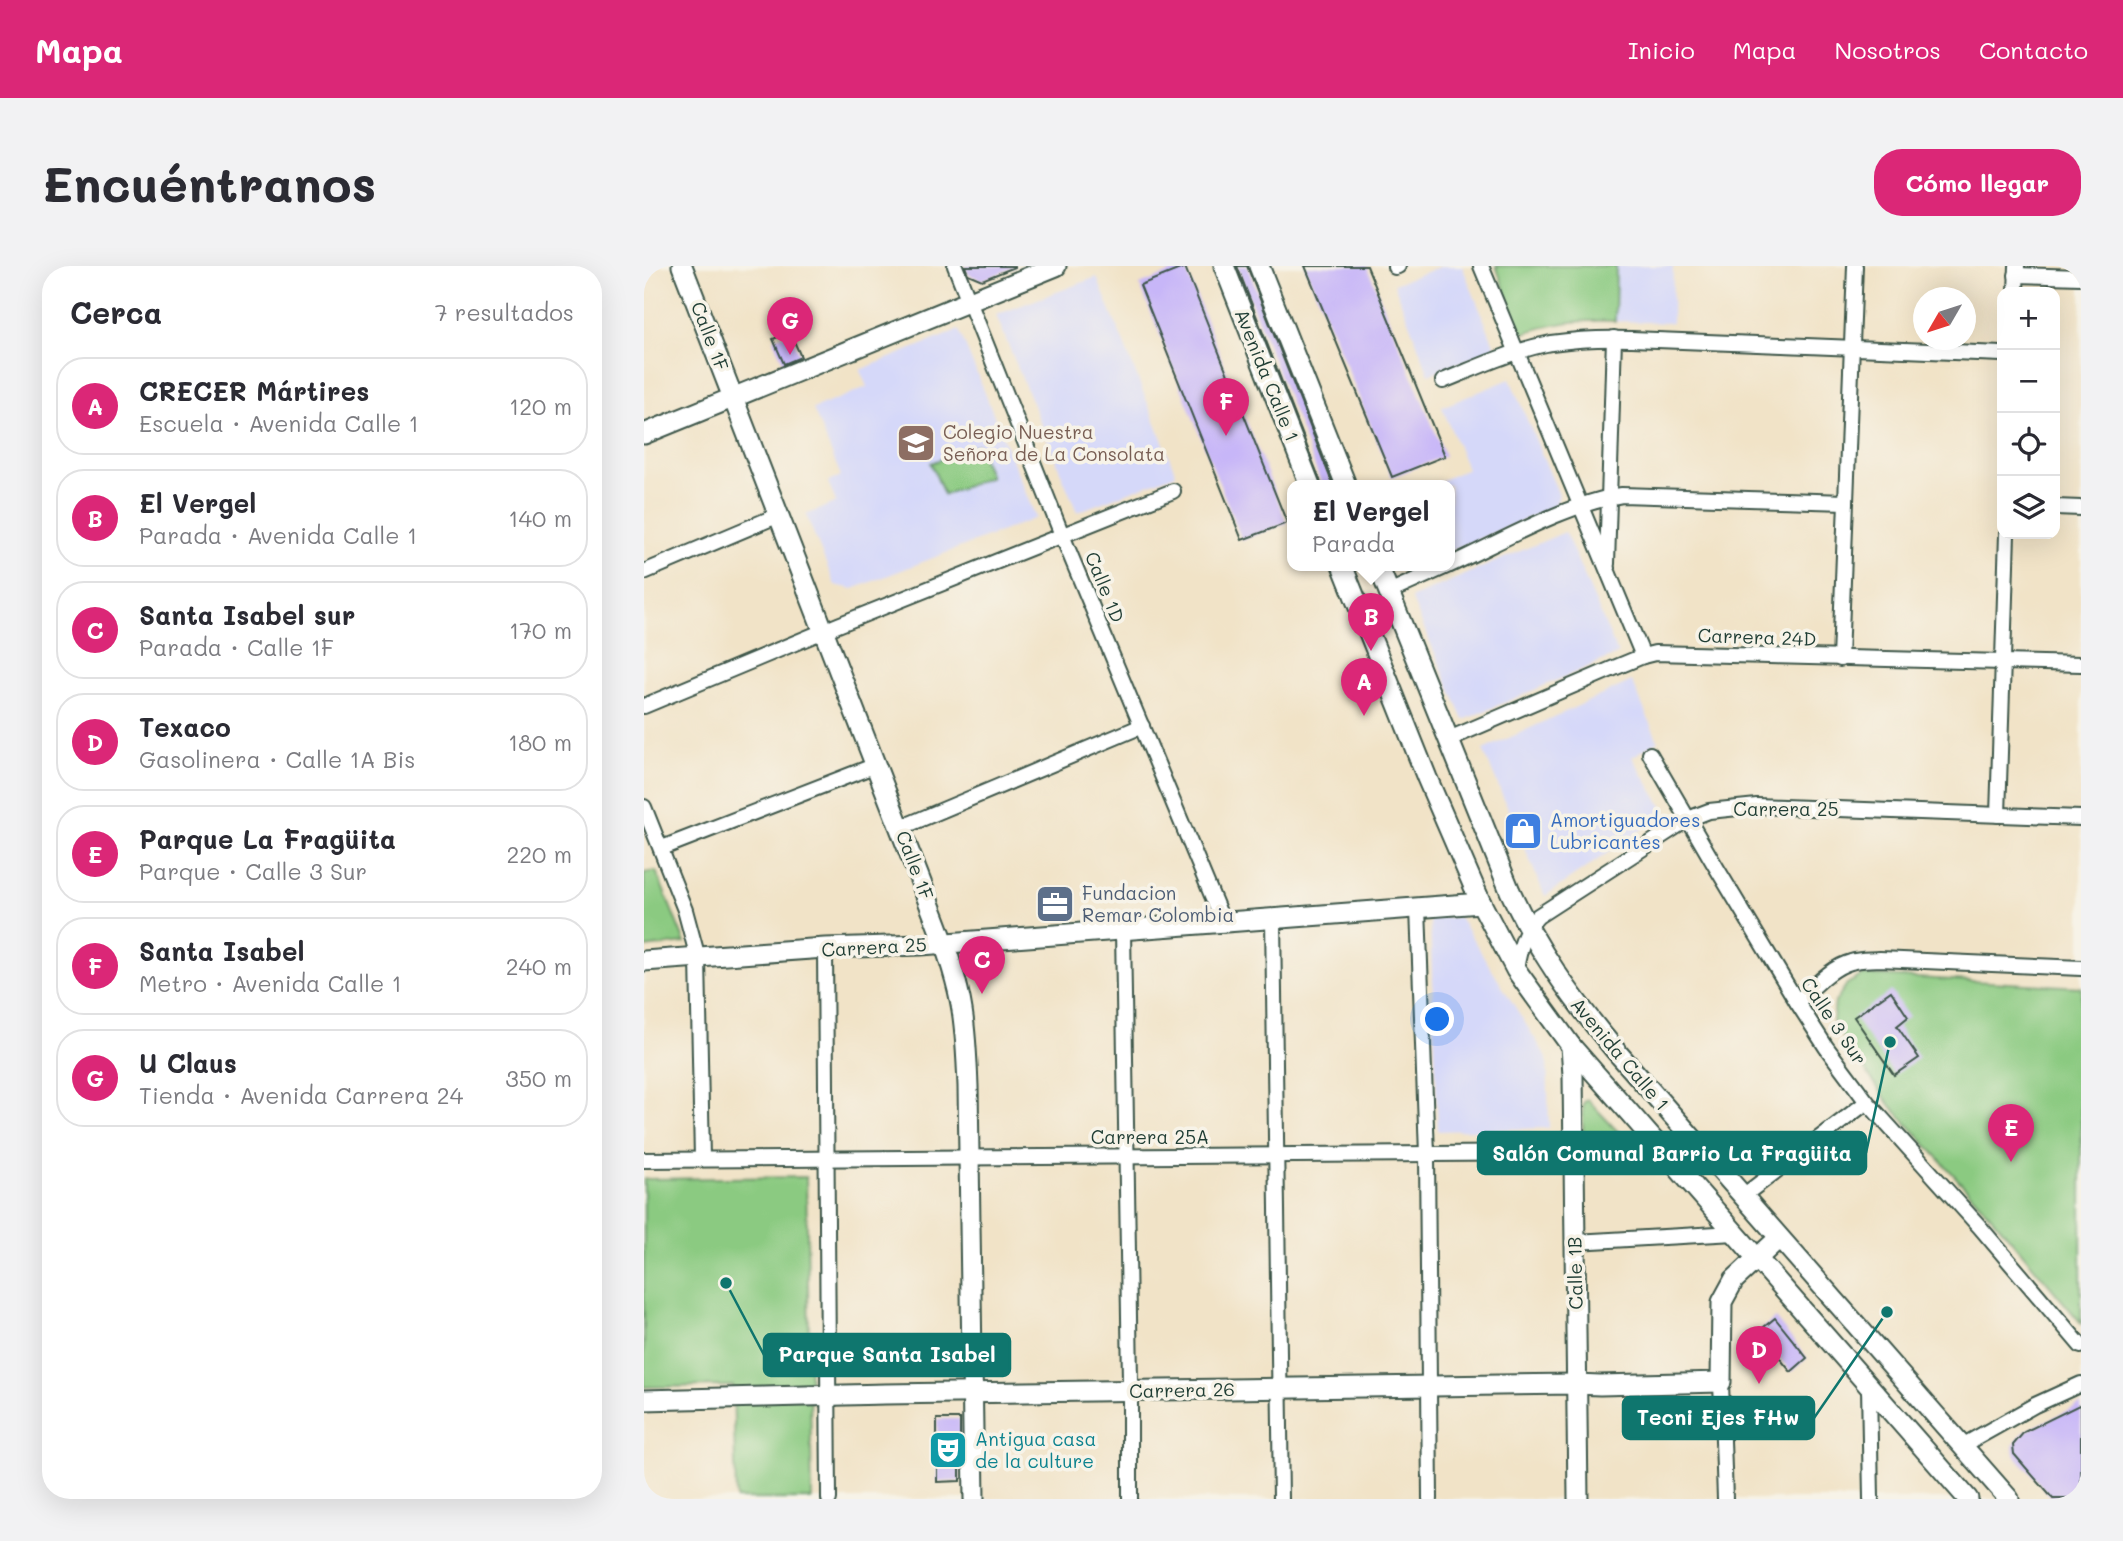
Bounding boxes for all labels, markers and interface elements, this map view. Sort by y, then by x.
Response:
text: Mapa [35,28,123,71]
text: Inicio [1628,34,1695,65]
text: Mapa [1733,34,1797,65]
text: Nosotros [1835,34,1941,65]
text: Contacto [1979,34,2088,65]
button: Cómo llegar [1874,149,2081,216]
text: Encuéntranos [42,151,376,214]
north arrow [1913,287,1976,350]
map controls [1997,287,2060,539]
button: + [1997,287,2060,350]
text: Cerca [70,292,162,332]
text: 7 resultados [435,297,574,327]
pin: G [767,297,813,355]
street label: Calle 1F [686,298,735,374]
street label: Avenida Calle 1 [1230,305,1305,445]
button: − [1997,350,2060,413]
text: CRECER Mártires [139,374,369,408]
pin: F [1203,378,1249,436]
text: A [87,391,103,421]
text: 120 m [509,391,572,421]
text: Escuela · Avenida Calle 1 [139,408,419,438]
button: locate [1997,413,2060,476]
place label: Colegio Nuestra Señora de La Consolata [943,419,1165,466]
school or university icon: Colegio Nuestra Señora de La Consolata [895,422,937,464]
button: layers [1997,476,2060,539]
popup [1287,480,1455,571]
text: El Vergel [139,486,256,520]
text: El Vergel [1312,494,1430,528]
text: B [87,503,103,533]
text: 140 m [508,503,572,533]
text: Parada · Avenida Calle 1 [139,520,417,550]
text: Parada [1312,528,1396,558]
street label: Calle 1D [1080,548,1131,626]
pin: B [1348,593,1394,651]
text: Santa Isabel sur [139,598,355,632]
text: C [86,615,104,645]
text: 170 m [509,615,572,645]
street label: Carrera 24D [1697,622,1817,651]
text: Parada · Calle 1F [139,632,334,662]
pin: A [1341,658,1387,716]
text: Texaco [139,710,231,744]
text: D [87,727,103,757]
text: 180 m [508,727,572,757]
text: Gasolinera · Calle 1A Bis [139,744,416,774]
street label: Carrera 25 [1733,796,1839,821]
place label: Amortiguadores Lubricantes [1550,807,1700,854]
shop icon: Amortiguadores Lubricantes [1502,810,1544,852]
text: Parque La Fragüita [139,822,396,856]
street label: Calle 1F [891,827,940,903]
text: E [88,839,102,869]
text: 220 m [506,839,572,869]
text: Parque · Calle 3 Sur [139,856,367,886]
place label: Fundacion Remar Colombia [1082,880,1234,927]
office icon: Fundacion Remar Colombia [1034,883,1076,925]
street label: Carrera 25 [821,931,927,962]
text: Santa Isabel [139,934,304,968]
pin: C [959,936,1005,994]
text: F [88,951,102,981]
text: 240 m [506,951,572,981]
text: Metro · Avenida Calle 1 [139,968,402,998]
street label: Calle 3 Sur [1796,972,1873,1069]
street label: Avenida Calle 1 [1566,992,1675,1116]
your location [1420,1002,1454,1036]
text: U Claus [139,1046,237,1080]
text: G [86,1063,104,1093]
text: 350 m [505,1063,572,1093]
text: Tienda · Avenida Carrera 24 [139,1080,463,1110]
pin: E [1988,1104,2034,1162]
street label: Carrera 25A [1091,1124,1209,1149]
callout: Salón Comunal Barrio La Fragüita [1478,1132,1866,1174]
text: Salón Comunal Barrio La Fragüita [1492,1139,1852,1166]
street label: Calle 1B [1561,1236,1588,1310]
pin: D [1736,1326,1782,1384]
callout: Parque Santa Isabel [764,1334,1010,1376]
text: Parque Santa Isabel [778,1340,996,1367]
street label: Carrera 26 [1129,1376,1235,1403]
callout: Tecni Ejes FHw [1623,1397,1814,1439]
text: Tecni Ejes FHw [1637,1403,1799,1430]
place label: Antigua casa de la culture [975,1426,1096,1473]
theatre icon: Antigua casa de la culture [927,1429,969,1471]

